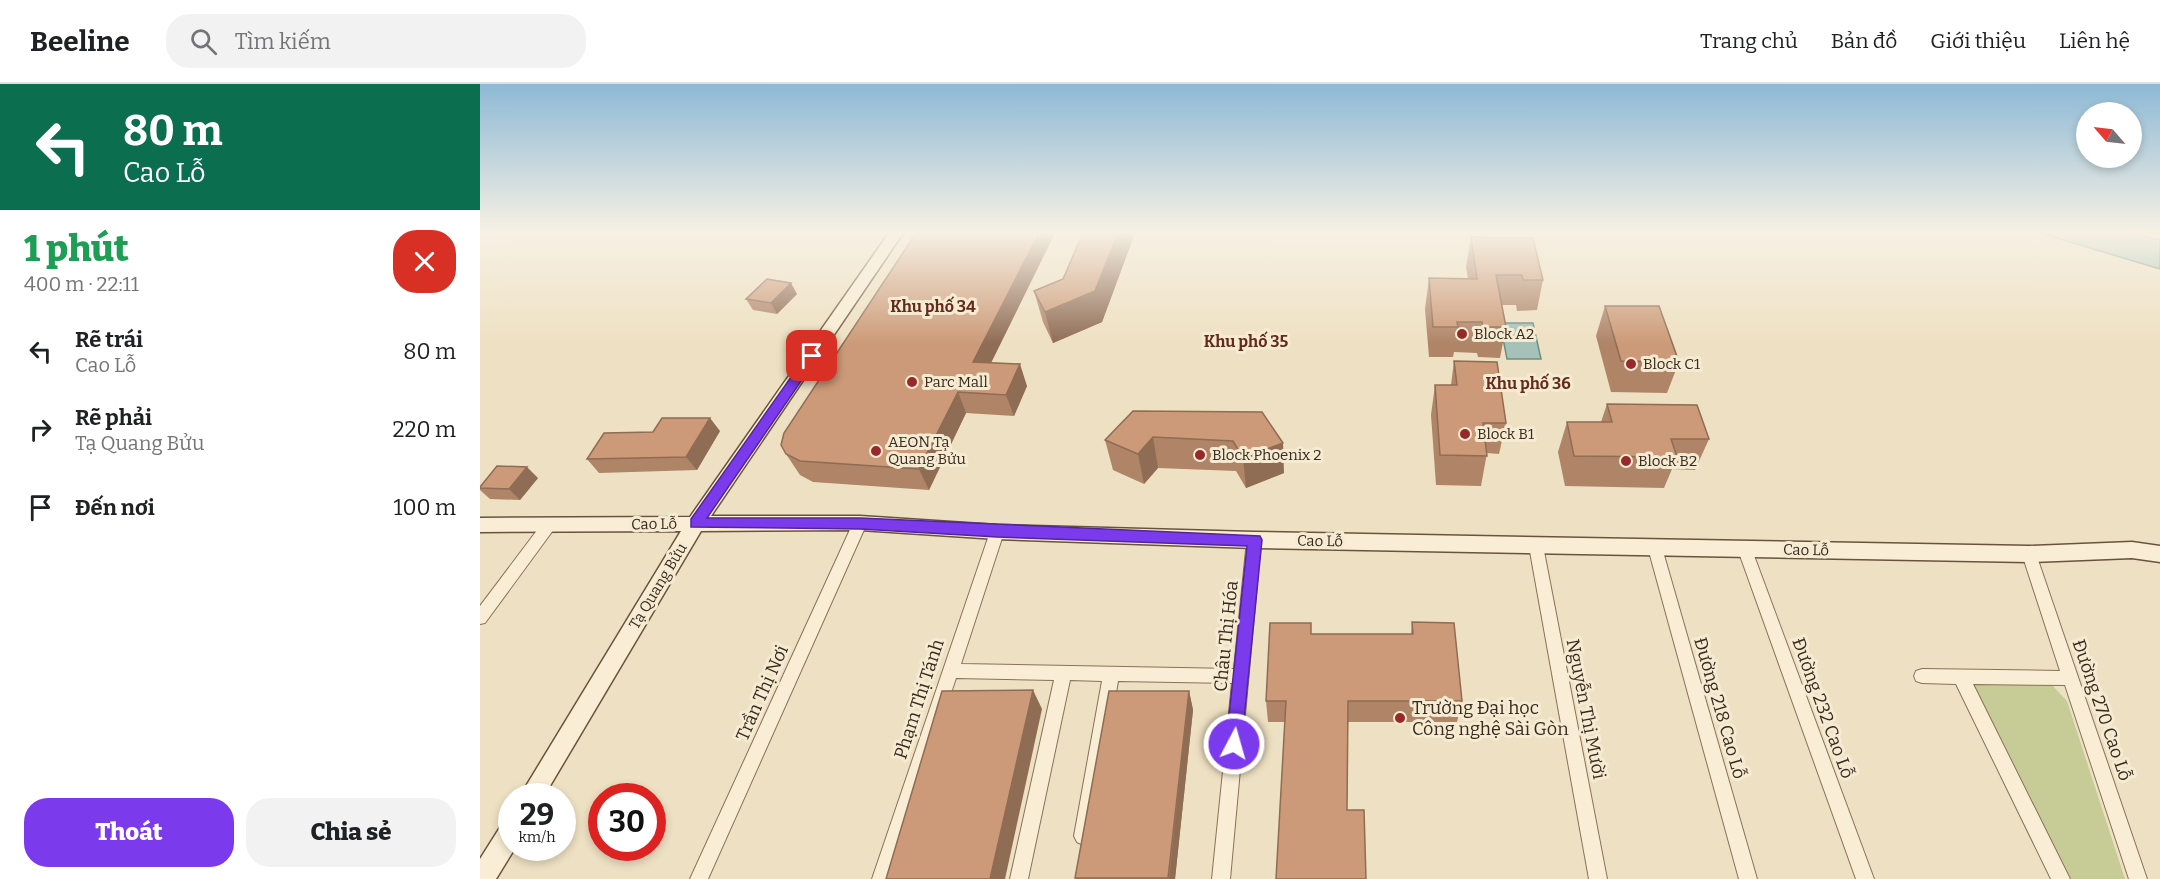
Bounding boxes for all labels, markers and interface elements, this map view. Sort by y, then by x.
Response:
search box [166,14,586,68]
text: Beeline [30,25,130,58]
icon: search [187,25,220,58]
text: Tìm kiếm [235,28,331,55]
text: Trang chủ [1700,28,1798,54]
text: Bản đồ [1831,28,1897,54]
text: Giới thiệu [1930,28,2026,54]
text: Liên hệ [2059,28,2130,54]
north arrow [2076,102,2142,168]
map controls [2076,102,2142,168]
text: 80 m [123,106,223,156]
icon: left [24,108,102,186]
text: Cao Lỗ [123,157,206,189]
text: 1 phút [24,227,129,271]
button: close [393,230,456,293]
text: 400 m · 22:11 [24,272,139,296]
district label: Khu phố 34 [890,296,976,316]
place label: Block A2 [1474,325,1534,343]
text: Rẽ trái [75,326,143,353]
marker: Block A2 [1455,327,1469,341]
pin [786,330,837,381]
district label: Khu phố 35 [1204,331,1289,351]
icon: left [24,335,57,368]
text: 80 m [403,338,456,365]
icon: arrive [795,339,828,372]
text: Cao Lỗ [75,353,136,377]
place label: Block C1 [1643,355,1700,373]
marker: Block C1 [1624,357,1638,371]
place label: Parc Mall [924,373,988,391]
district label: Khu phố 36 [1485,373,1571,393]
marker: Parc Mall [905,375,919,389]
text: Rẽ phải [75,404,152,431]
icon: right [24,413,57,446]
text: 220 m [393,416,456,443]
place label: Block B1 [1477,425,1534,443]
marker: Block B1 [1458,427,1472,441]
text: Tạ Quang Bửu [75,431,204,455]
place label: AEON Tạ Quang Bửu [888,433,966,468]
marker: AEON Tạ Quang Bửu [869,444,883,458]
place label: Block Phoenix 2 [1212,446,1321,464]
marker: Block Phoenix 2 [1193,448,1207,462]
place label: Block B2 [1638,452,1697,470]
marker: Block B2 [1619,454,1633,468]
icon: arrive [24,491,57,524]
text: Đến nơi [75,494,155,521]
text: 100 m [393,494,456,521]
street label: Cao Lỗ [631,515,677,533]
street label: Cao Lỗ [1297,532,1343,550]
street label: Tạ Quang Bửu [625,540,691,632]
street label: Cao Lỗ [1783,541,1829,559]
street label: Châu Thị Hóa [1209,579,1243,693]
street label: Đường 218 Cao Lỗ [1689,635,1751,781]
street label: Đường 232 Cao Lỗ [1787,635,1859,781]
street label: Phạm Thị Tánh [889,636,949,762]
street label: Đường 270 Cao Lỗ [2067,636,2137,784]
street label: Nguyễn Thị Mười [1562,637,1610,781]
street label: Trần Thị Nơi [731,642,793,744]
place label: Trường Đại học Công nghệ Sài Gòn [1412,697,1569,740]
marker: Trường Đại học Công nghệ Sài Gòn [1393,711,1407,725]
position arrow [1202,712,1266,776]
speed limit sign: 30 [588,783,666,861]
text: 29 [520,797,554,833]
button: Thoát [24,798,234,867]
button: Chia sẻ [246,798,456,867]
text: km/h [518,828,556,846]

